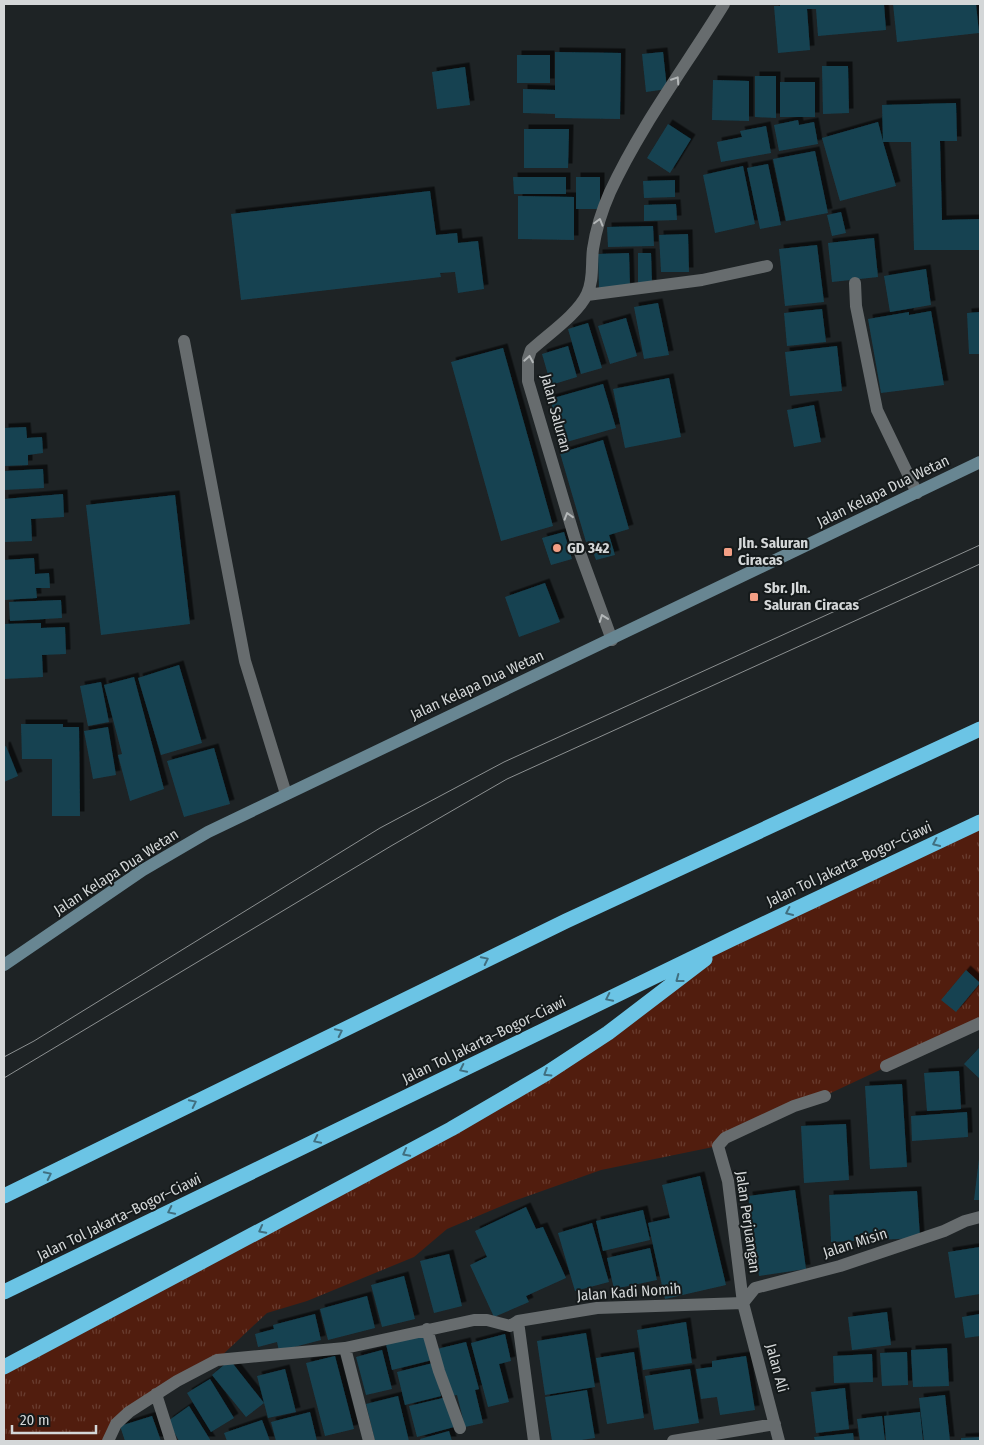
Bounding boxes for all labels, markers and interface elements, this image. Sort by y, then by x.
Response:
one-way arrow [670,76,680,85]
one-way arrow [593,218,603,227]
one-way arrow [524,355,534,364]
street label: Jalan Saluran [537,372,575,454]
street label: Jalan Kelapa Dua Wetan [814,451,952,531]
one-way arrow [563,512,573,521]
place label: Jln. Saluran Ciracas [737,534,808,569]
place label: GD 342 [567,539,610,557]
marker: GD 342 [551,542,563,554]
marker: Jln. Saluran Ciracas [722,546,734,558]
place label: Sbr. Jln. Saluran Ciracas [764,579,859,614]
marker: Sbr. Jln. Saluran Ciracas [748,591,760,603]
one-way arrow [599,614,609,622]
street label: Jalan Kelapa Dua Wetan [407,646,547,724]
street label: Jalan Tol Jakarta–Bogor–Ciawi [763,818,935,910]
street label: Jalan Kelapa Dua Wetan [50,825,182,919]
one-way arrow [932,836,941,847]
one-way arrow [785,905,794,916]
one-way arrow [480,956,489,966]
one-way arrow [675,973,685,982]
street label: Jalan Tol Jakarta–Bogor–Ciawi [399,992,569,1088]
one-way arrow [605,992,614,1002]
one-way arrow [334,1028,343,1038]
one-way arrow [459,1063,468,1073]
one-way arrow [543,1067,552,1077]
one-way arrow [188,1099,197,1109]
one-way arrow [313,1134,322,1144]
one-way arrow [402,1147,411,1157]
street label: Jalan Tol Jakarta–Bogor–Ciawi [34,1169,204,1265]
street label: Jalan Perjuangan [732,1170,764,1274]
one-way arrow [42,1171,51,1181]
one-way arrow [167,1205,176,1215]
one-way arrow [259,1224,268,1234]
street label: Jalan Misin [821,1224,889,1262]
street label: Jalan Kadi Nomih [576,1279,682,1305]
street label: Jalan Ali [762,1342,792,1394]
scale bar [12,1402,96,1434]
text: 20 m [20,1411,50,1429]

